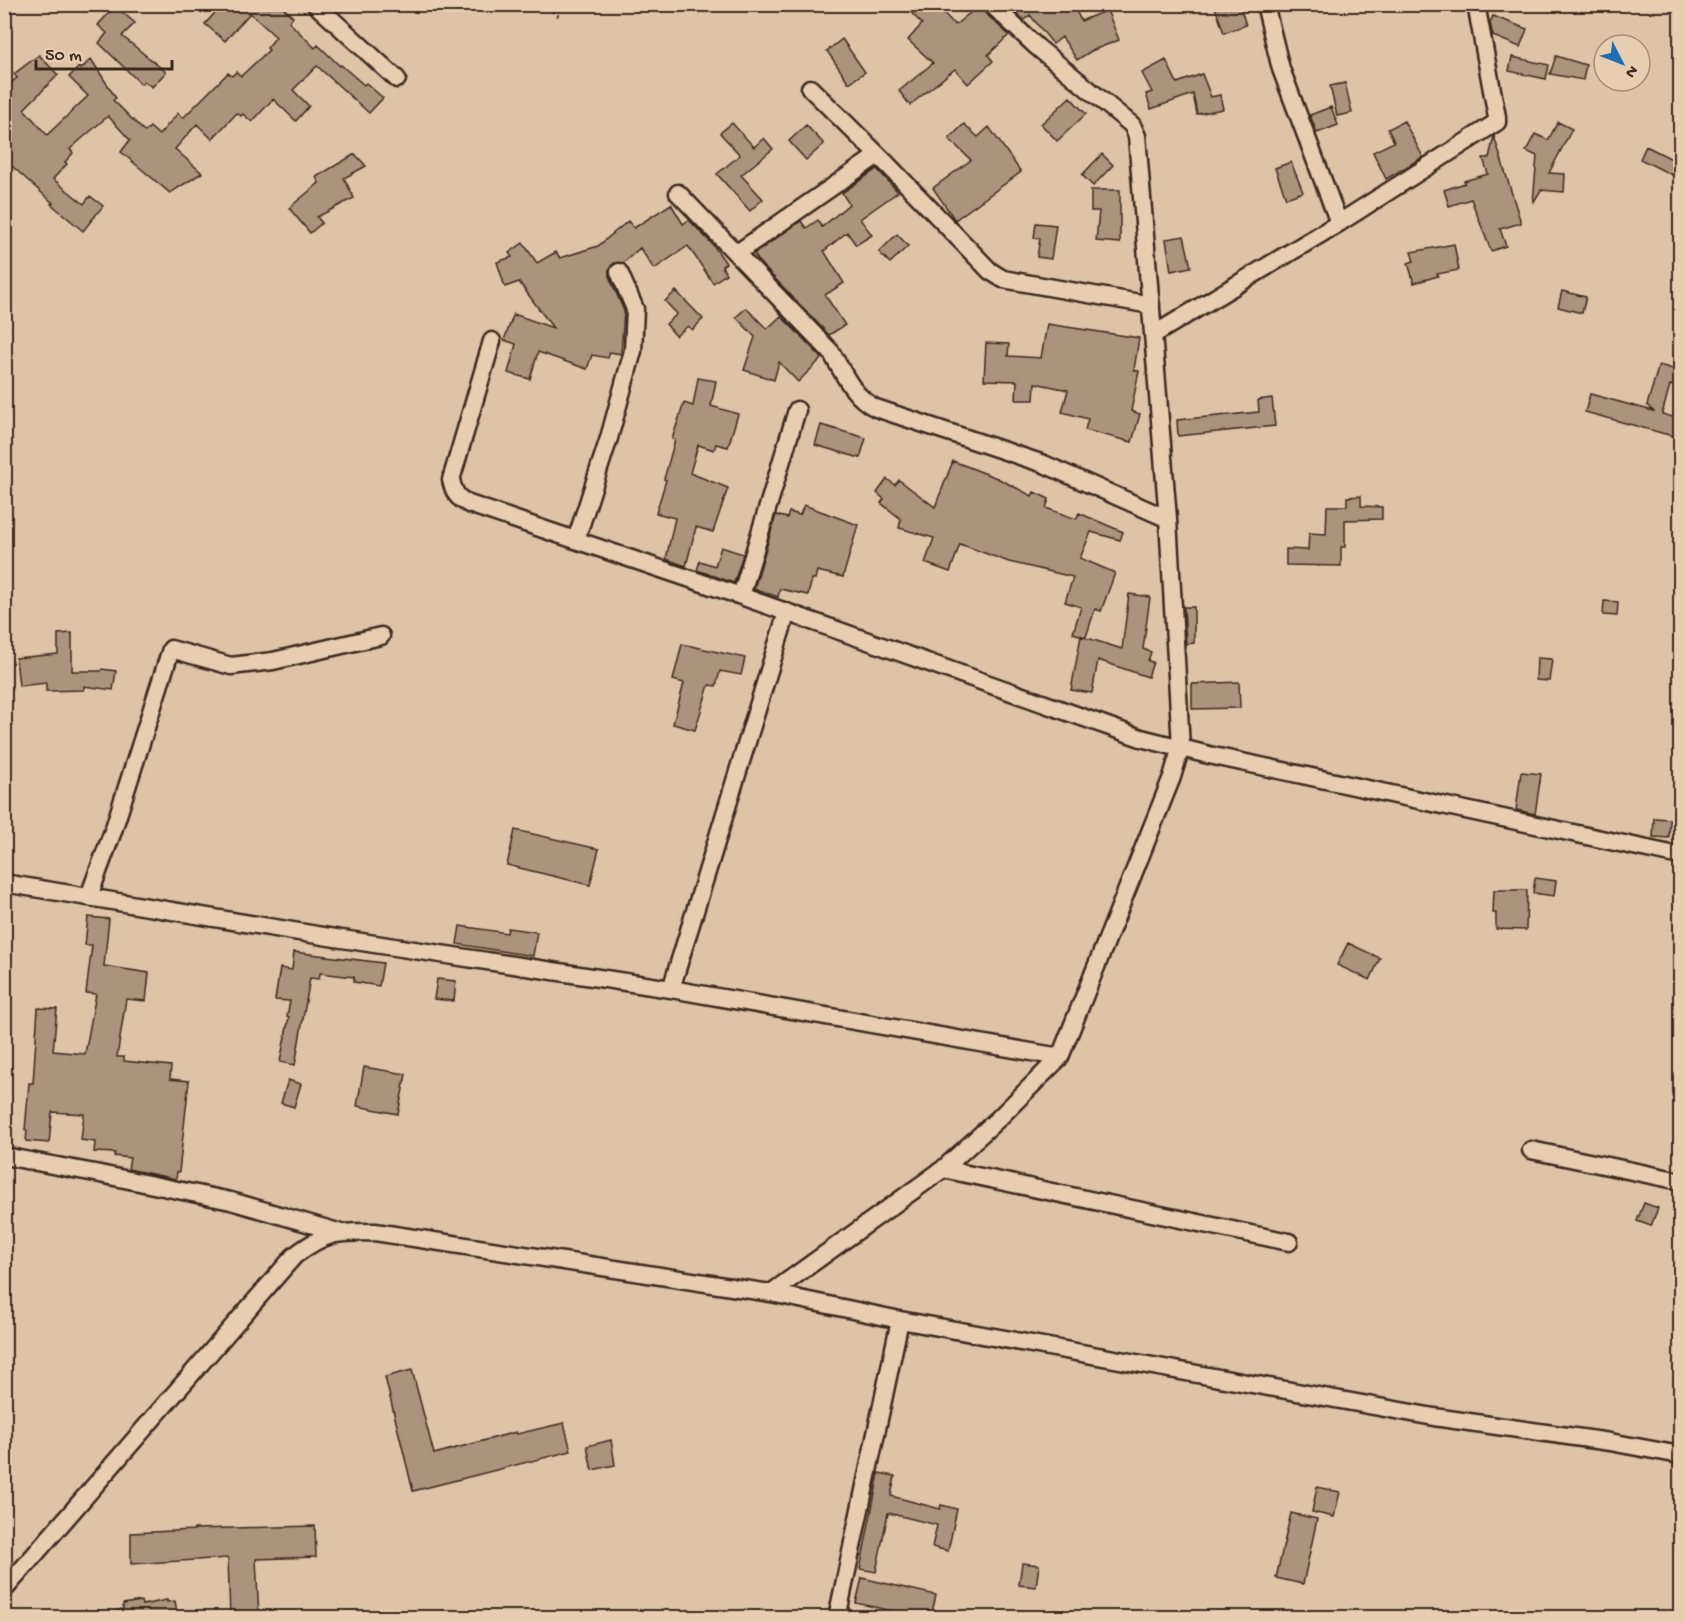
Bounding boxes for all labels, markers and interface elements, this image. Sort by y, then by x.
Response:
scale bar [36,33,172,71]
north arrow [1592,33,1652,93]
text: 50 m [45,46,82,67]
text: N [1620,60,1641,81]

